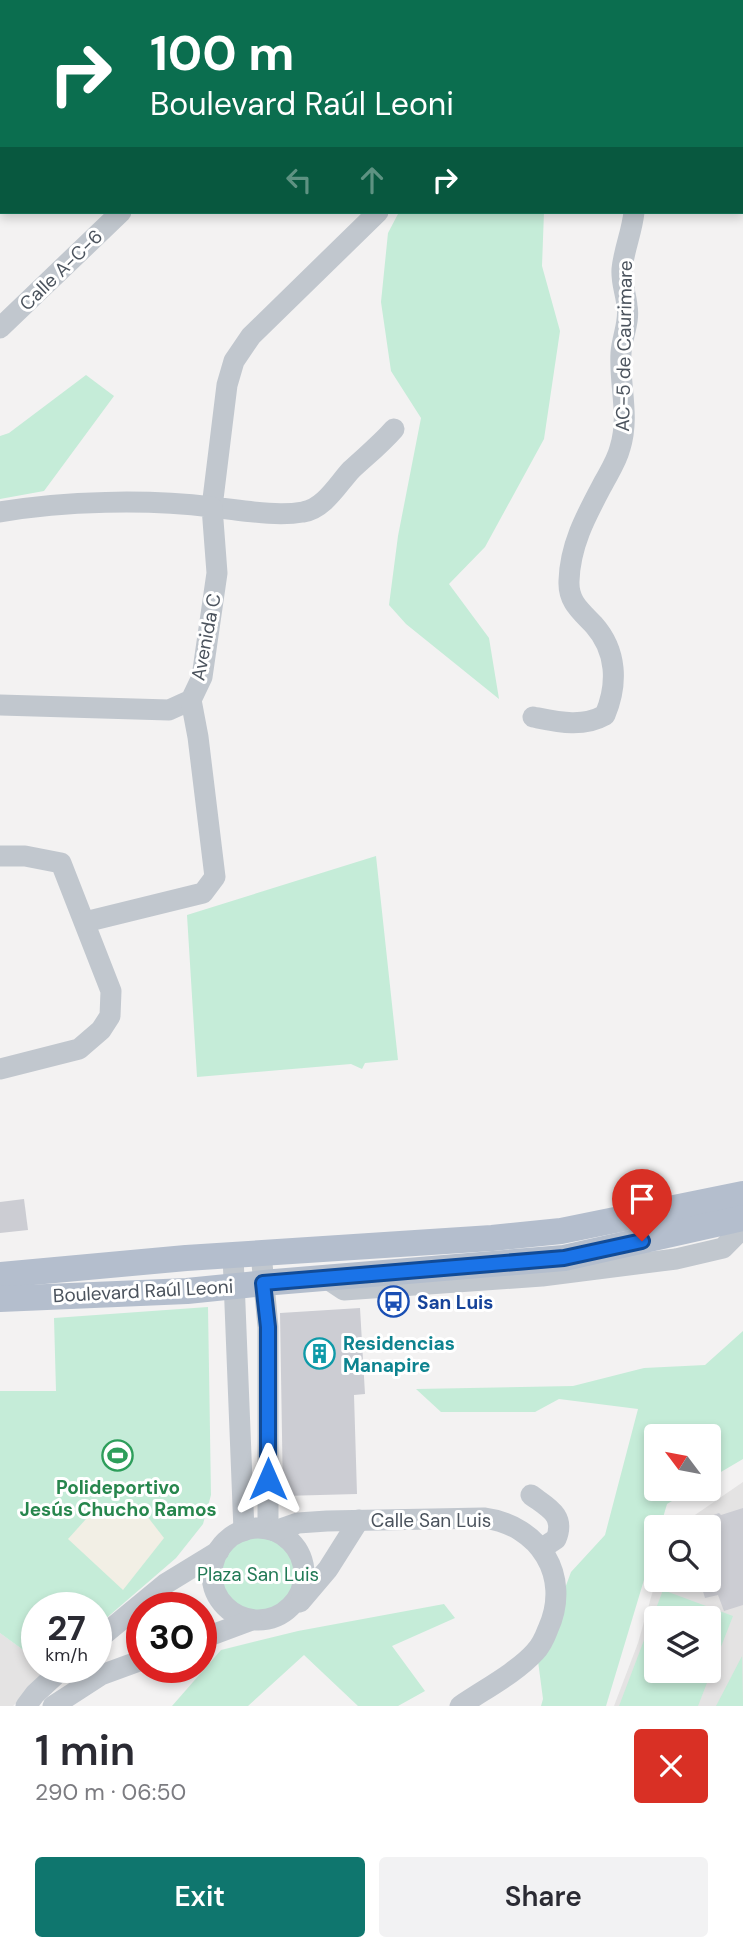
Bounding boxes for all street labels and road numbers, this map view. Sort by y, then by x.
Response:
street label: Calle A-C-6 [14,224,108,316]
street label: AC-5 de Caurimare [610,260,638,432]
street label: Avenida C [185,591,227,683]
street label: Boulevard Raúl Leoni [52,1274,234,1308]
street label: Calle San Luis [371,1508,491,1533]

